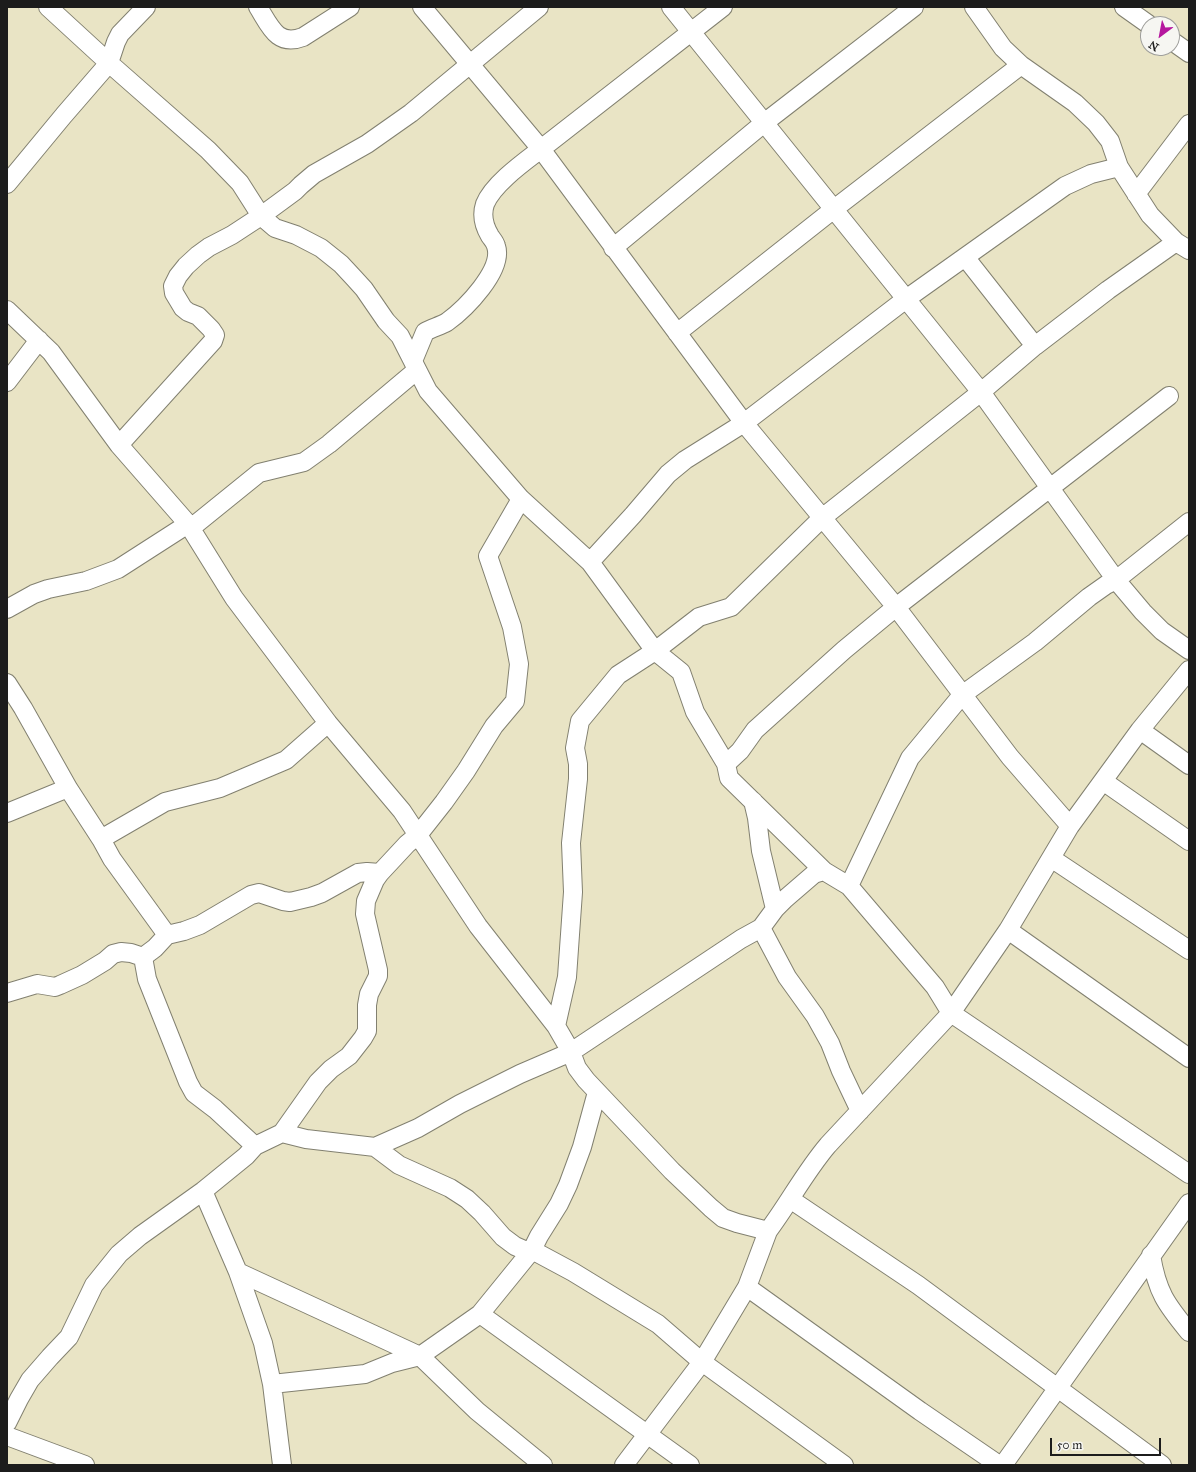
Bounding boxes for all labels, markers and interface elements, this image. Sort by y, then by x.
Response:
north arrow [1140,16,1180,56]
text: N [1146,38,1161,54]
scale bar [1052,1430,1163,1456]
text: 50 m [1057,1438,1082,1452]

